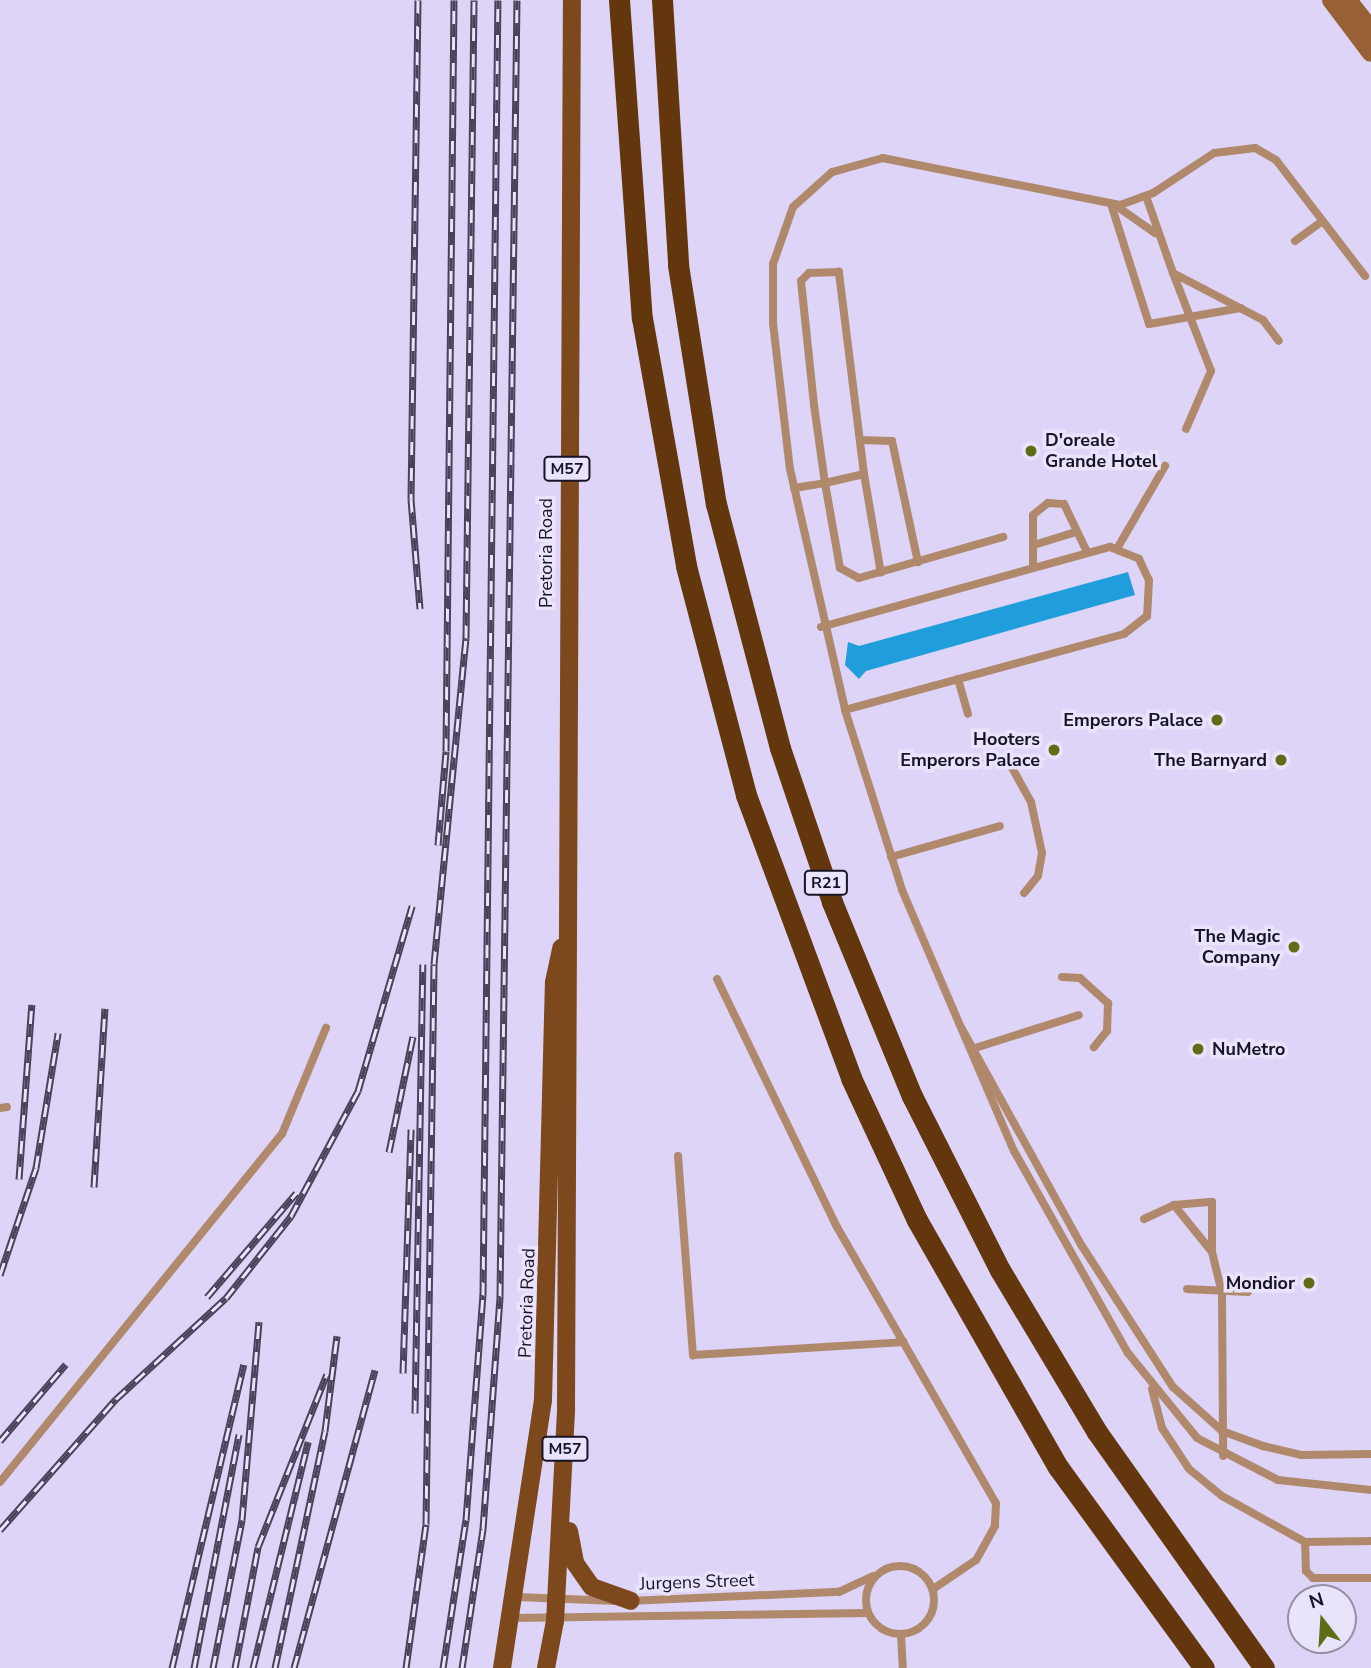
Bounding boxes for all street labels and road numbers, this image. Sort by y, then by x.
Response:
road number: M57 [542,456,592,482]
street label: Pretoria Road [535,498,557,608]
road number: R21 [803,870,849,896]
street label: Pretoria Road [514,1248,540,1358]
road number: M57 [540,1436,590,1462]
street label: Jurgens Street [639,1569,755,1595]

